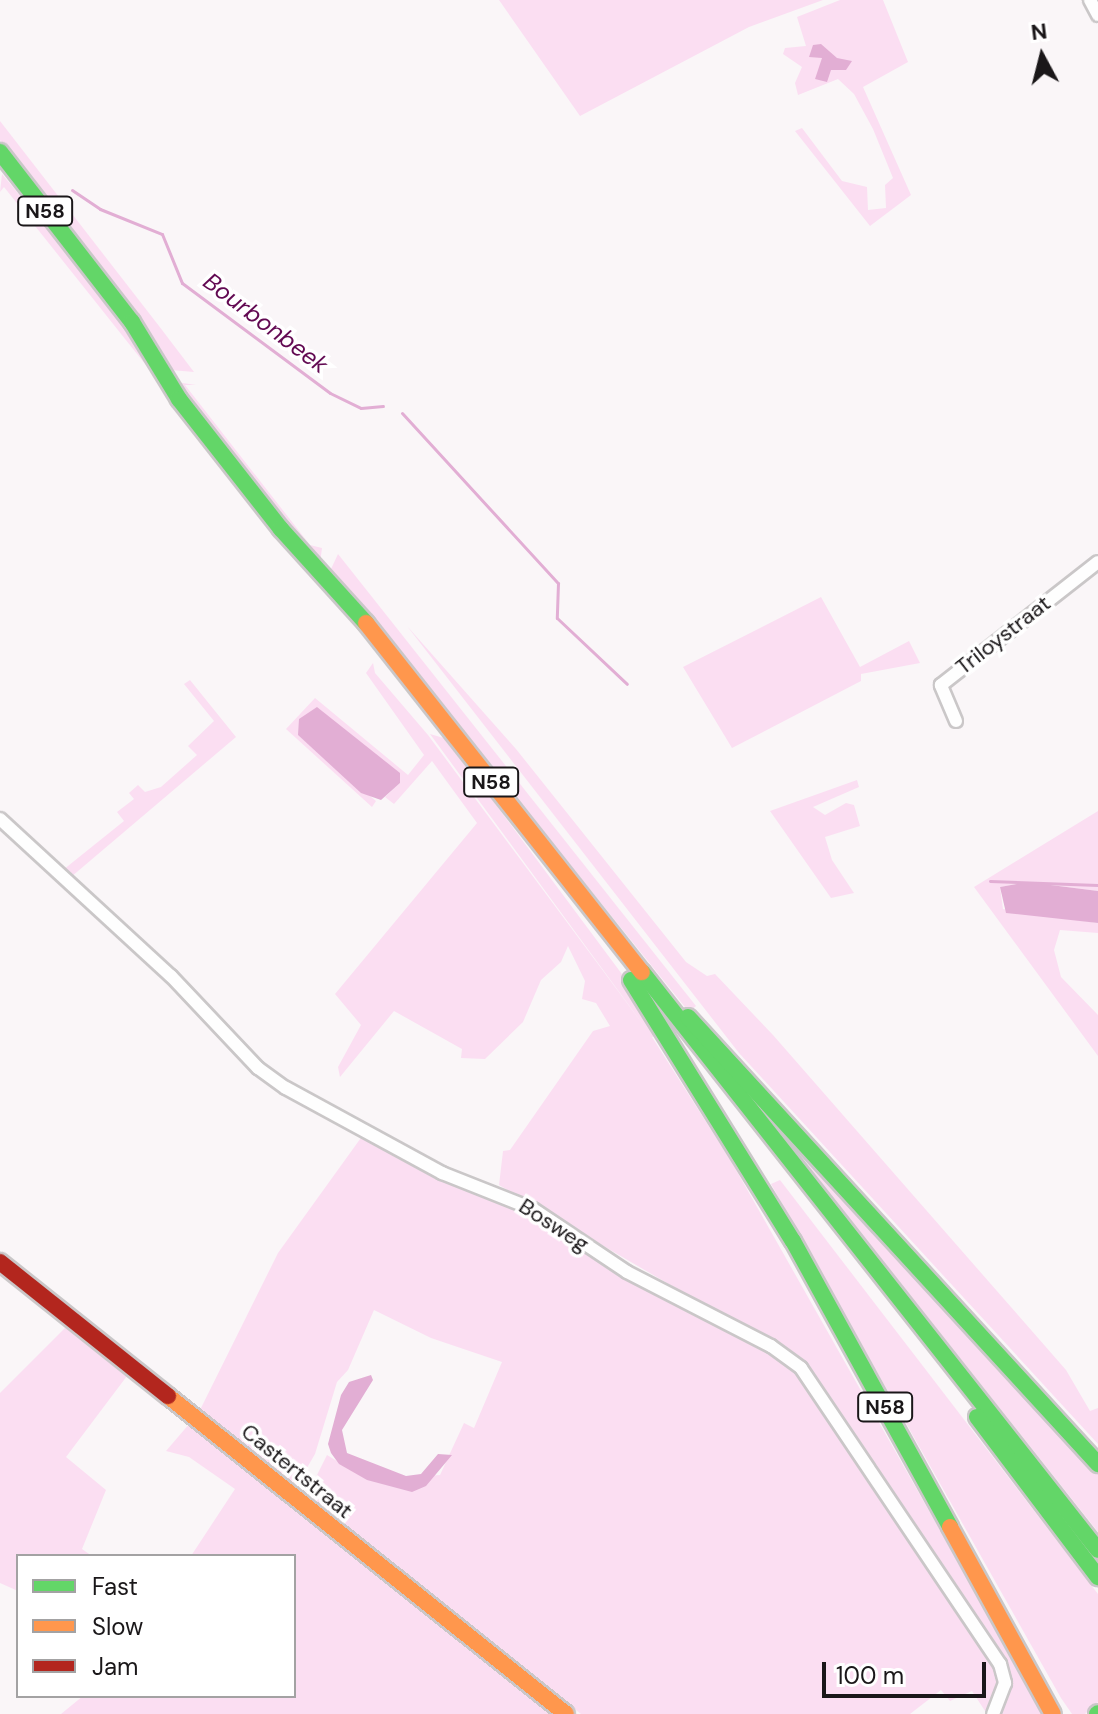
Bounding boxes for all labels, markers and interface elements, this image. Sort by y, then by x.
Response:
north arrow [1002,16,1082,96]
text: N [1029,16,1049,47]
road number: N58 [17,195,73,227]
water label: Bourbonbeek [198,267,334,379]
street label: Triloystraat [950,590,1056,680]
road number: N58 [463,766,519,798]
street label: Bosweg [514,1193,594,1257]
road number: N58 [857,1391,913,1423]
street label: Castertstraat [236,1418,358,1524]
legend [16,1554,296,1698]
text: Fast [92,1571,138,1602]
text: Slow [92,1611,143,1642]
scale bar [826,1646,990,1696]
text: Jam [92,1651,138,1682]
text: 100 m [836,1660,904,1691]

